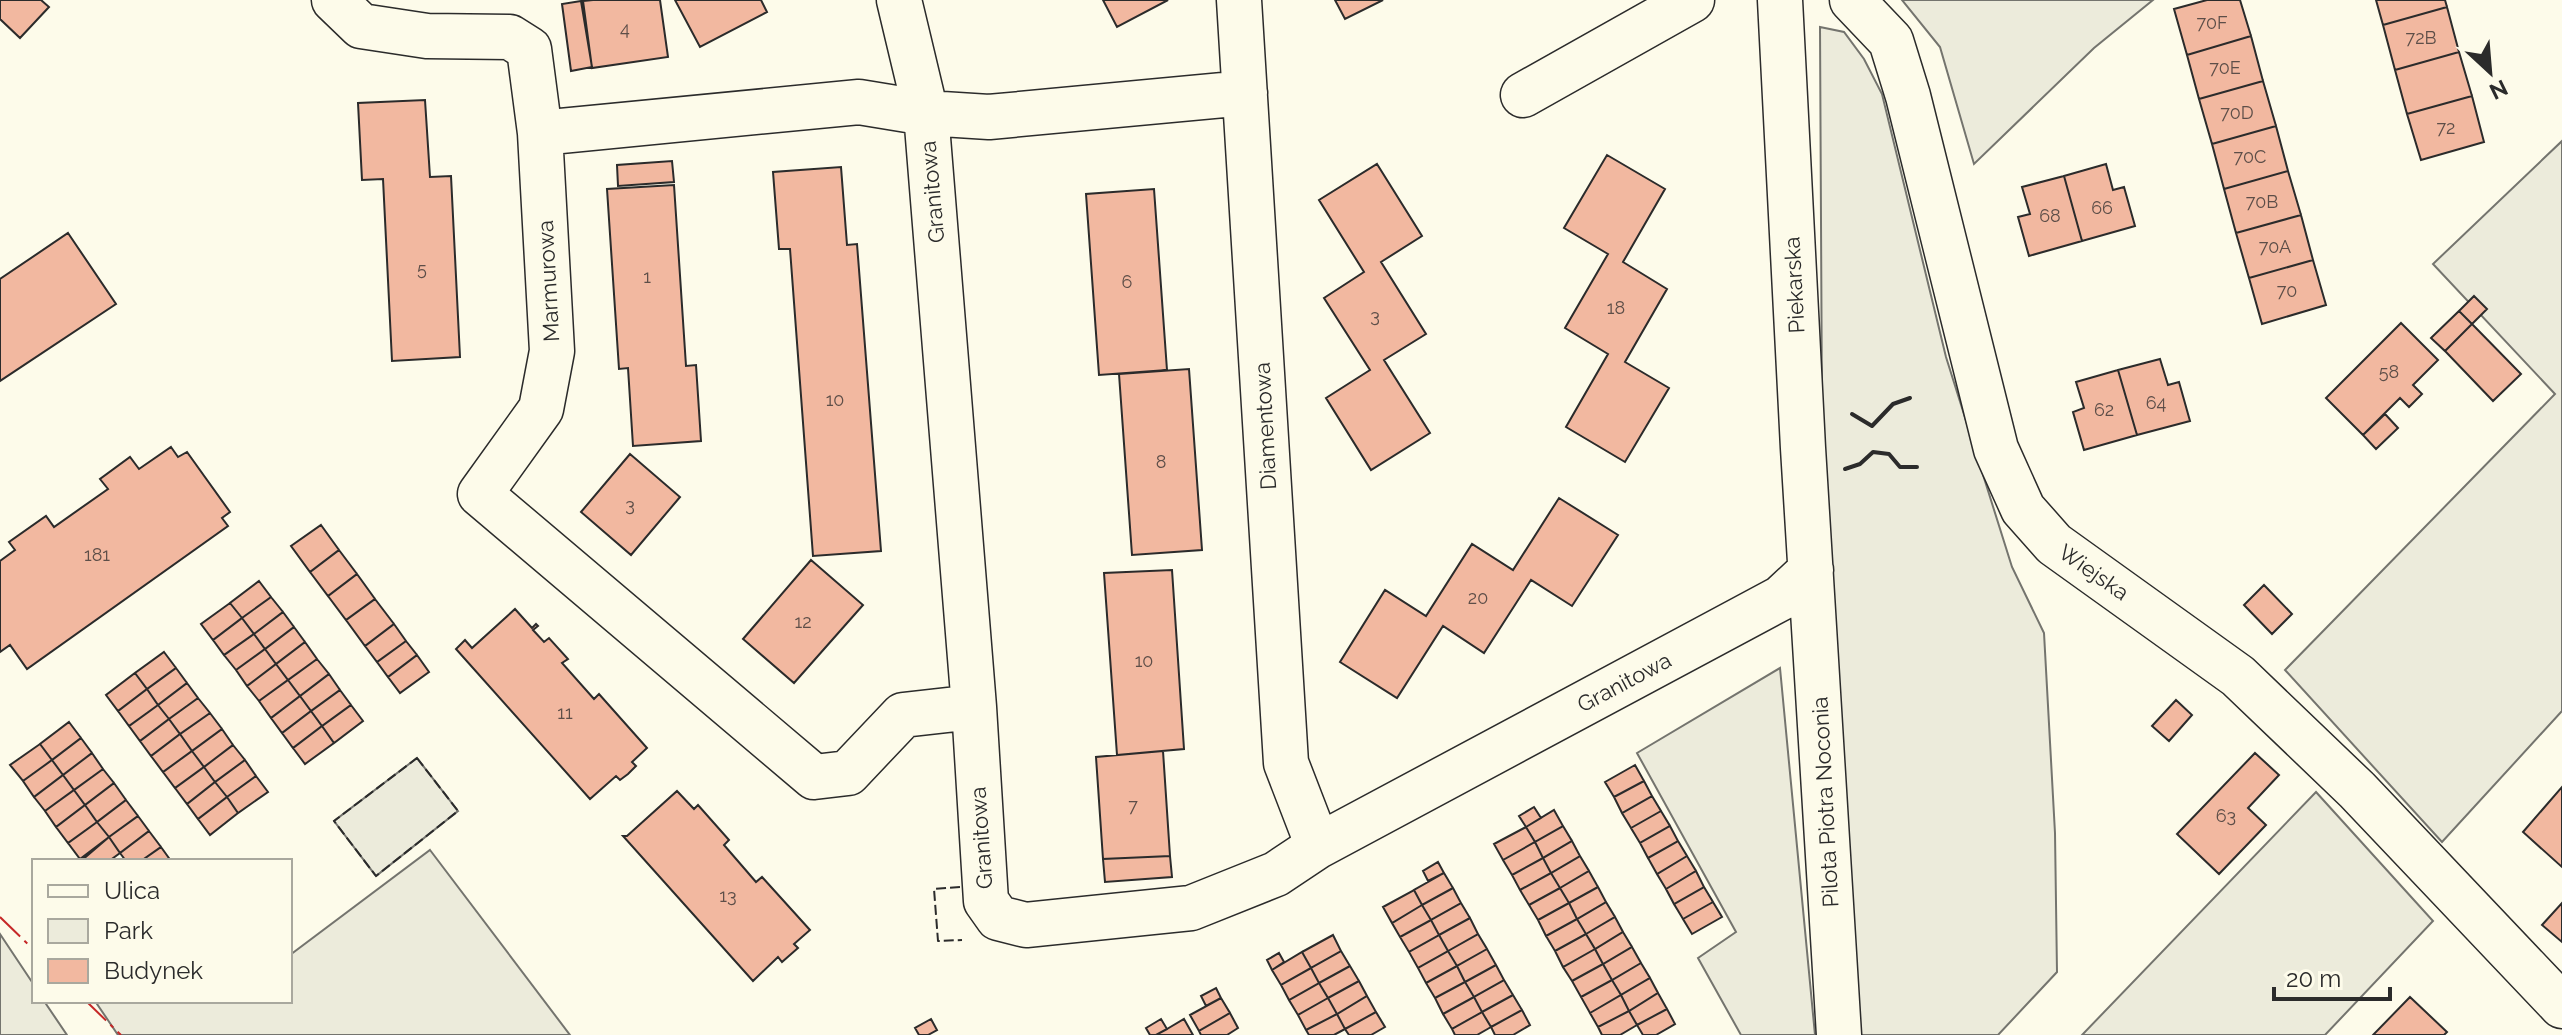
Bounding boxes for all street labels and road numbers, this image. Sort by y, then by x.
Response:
street label: Granitowa [915,140,949,244]
street label: Marmurowa [532,219,564,343]
street label: Piekarska [1778,236,1810,334]
street label: Diamentowa [1249,361,1281,491]
street label: Wiejska [2054,538,2134,606]
street label: Granitowa [1573,646,1675,718]
street label: Pilota Piotra Noconia [1806,696,1844,908]
street label: Granitowa [964,786,998,890]

